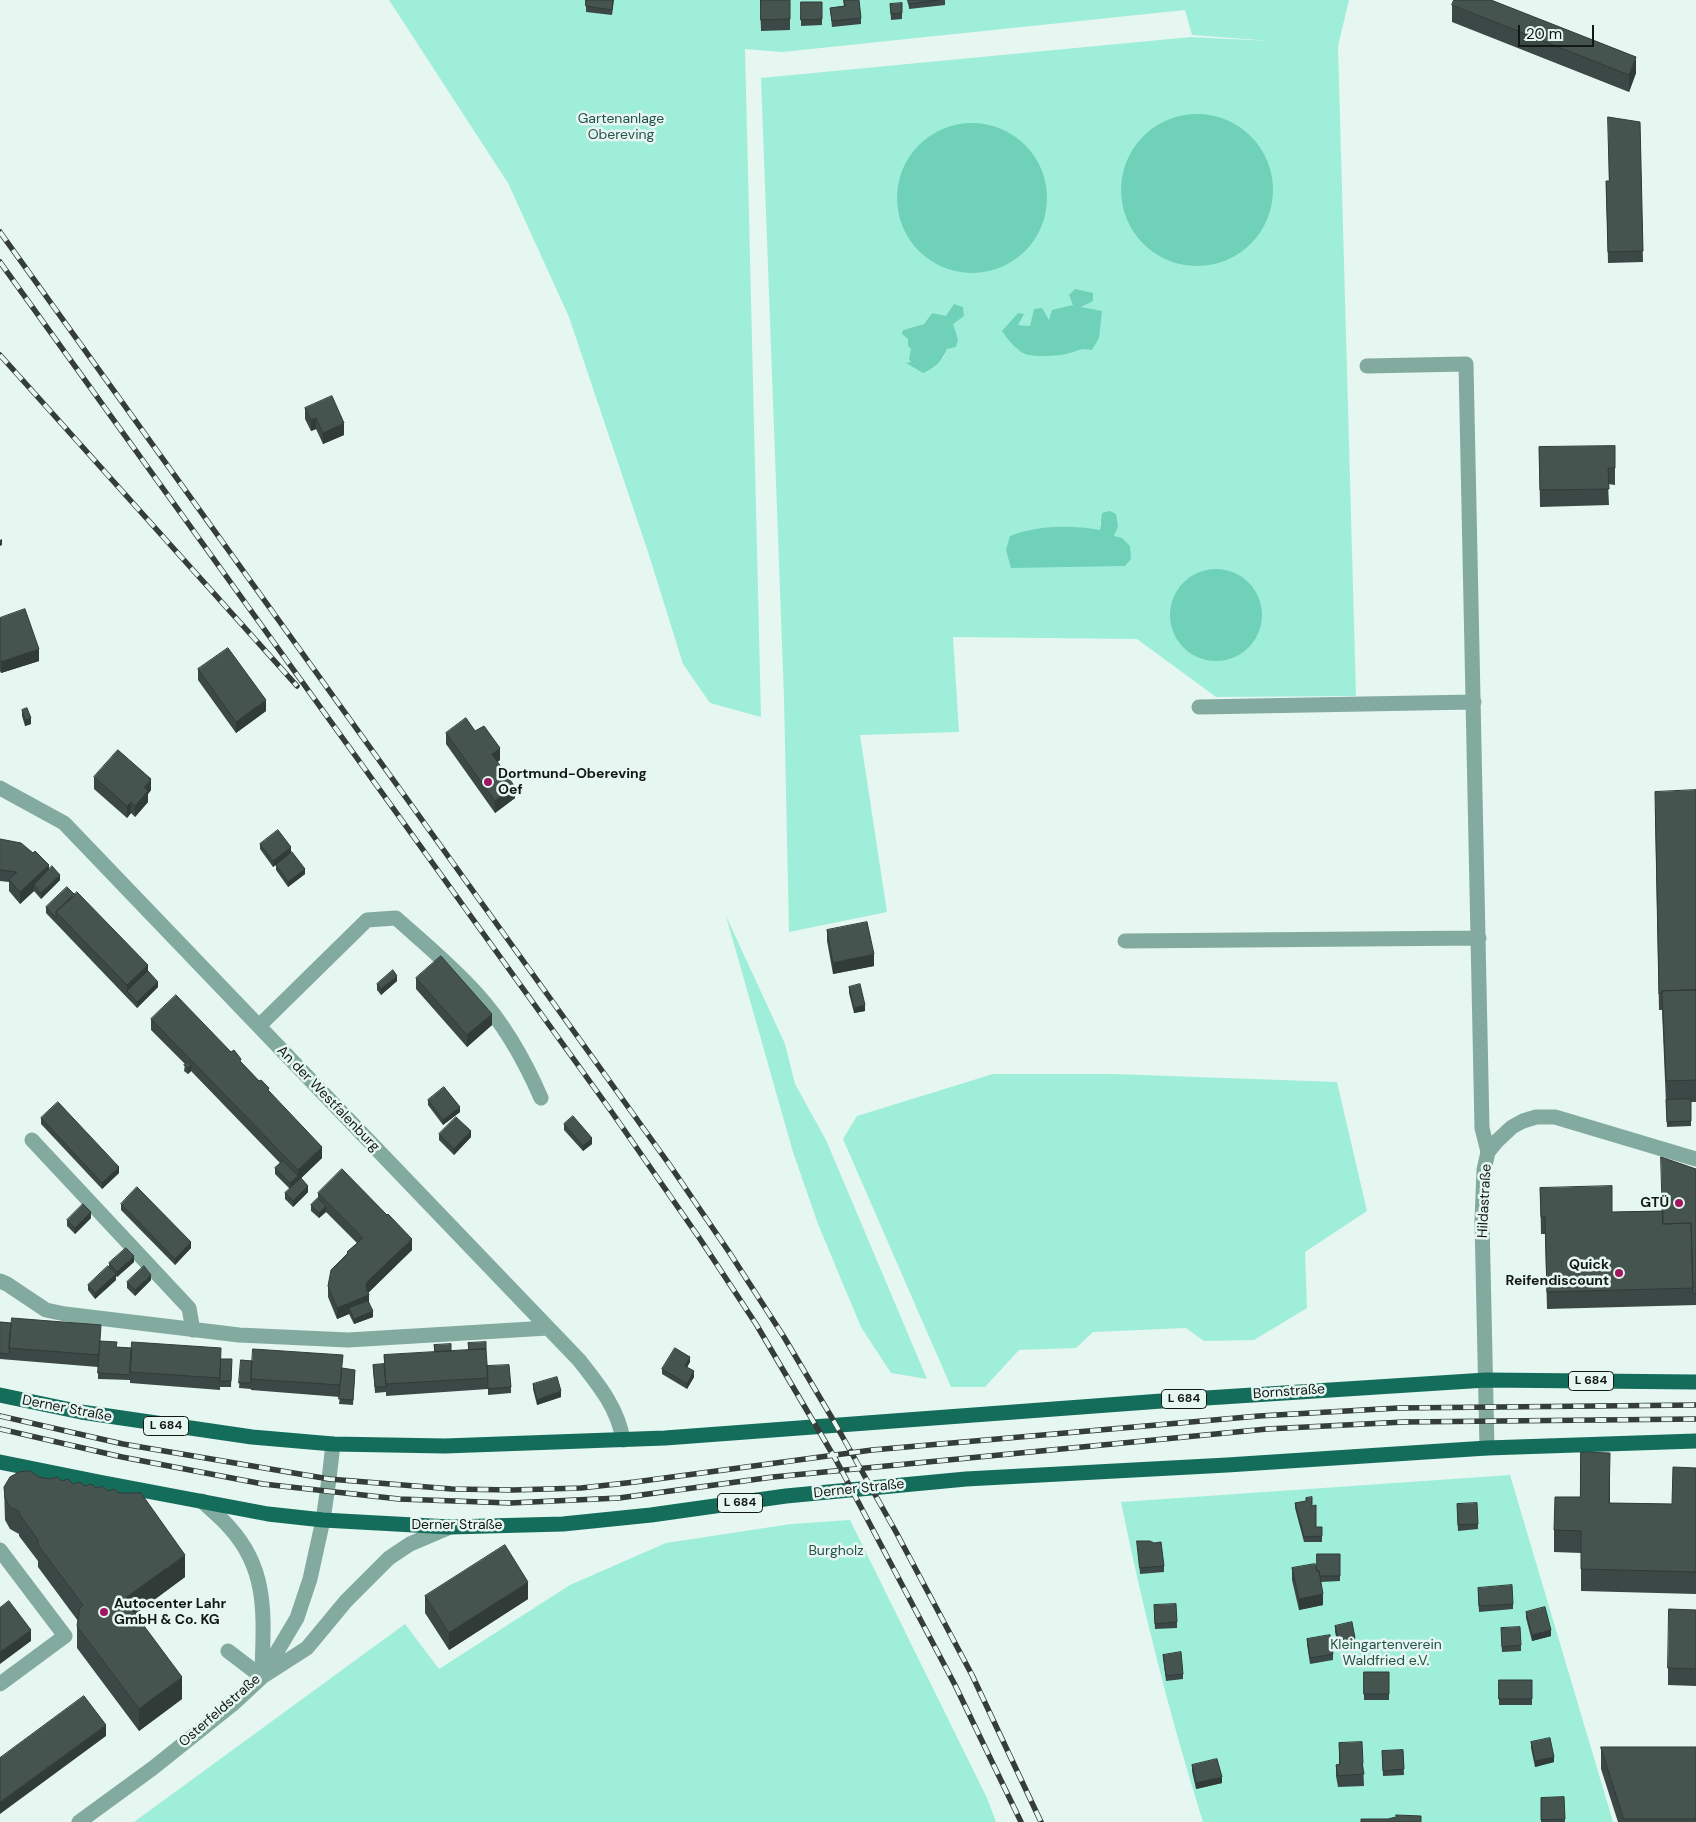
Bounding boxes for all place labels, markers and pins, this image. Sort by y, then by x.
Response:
place label: Dortmund-Obereving Oef [498,766,647,799]
marker: Dortmund-Obereving Oef [482,776,494,788]
place label: GTÜ [1640,1195,1669,1211]
marker: GTÜ [1673,1197,1685,1209]
place label: Quick Reifendiscount [1506,1257,1609,1290]
marker: Quick Reifendiscount [1613,1267,1625,1279]
place label: Autocenter Lahr GmbH & Co. KG [114,1596,226,1628]
marker: Autocenter Lahr GmbH & Co. KG [98,1606,110,1618]

